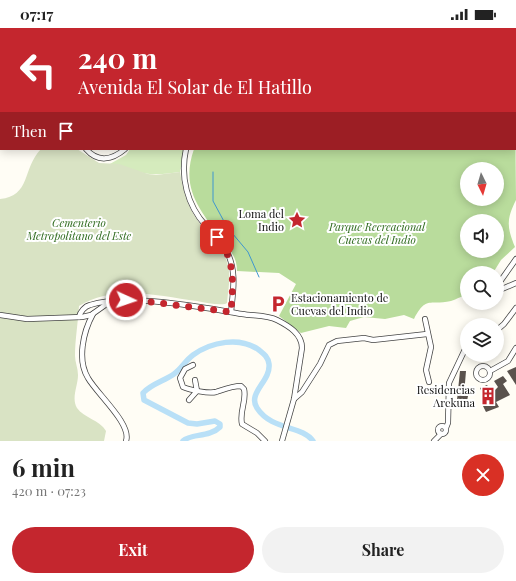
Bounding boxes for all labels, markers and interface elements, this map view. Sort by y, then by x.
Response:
text: 07:17 [20,4,53,24]
text: 240 m [78,39,157,76]
icon: left [12,44,64,96]
text: Avenida El Solar de El Hatillo [78,75,312,99]
icon: arrive [55,120,77,142]
text: Then [12,121,47,141]
north arrow [460,162,504,206]
map controls [460,162,504,362]
place label: Loma del Indio [239,206,284,234]
place icon: Loma del Indio [287,210,307,230]
button: sound [460,214,504,258]
park label: Cementerio Metropolitano del Este [26,215,132,243]
park label: Parque Recreacional Cuevas del Indio [328,219,426,247]
pin [200,220,234,254]
icon: arrive [206,226,228,248]
button: search [460,266,504,310]
position arrow [105,279,147,321]
place label: Estacionamiento de Cuevas del Indio [291,290,389,318]
parking icon: Estacionamiento de Cuevas del Indio [268,294,288,314]
button: layers [460,318,504,362]
place label: Residencias Arekuna [417,382,476,410]
building icon: Residencias Arekuna [478,386,498,406]
text: 6 min [12,451,75,483]
button: close [462,454,504,496]
text: 420 m · 07:23 [12,482,86,499]
button: Exit [12,527,254,573]
button: Share [262,527,504,573]

